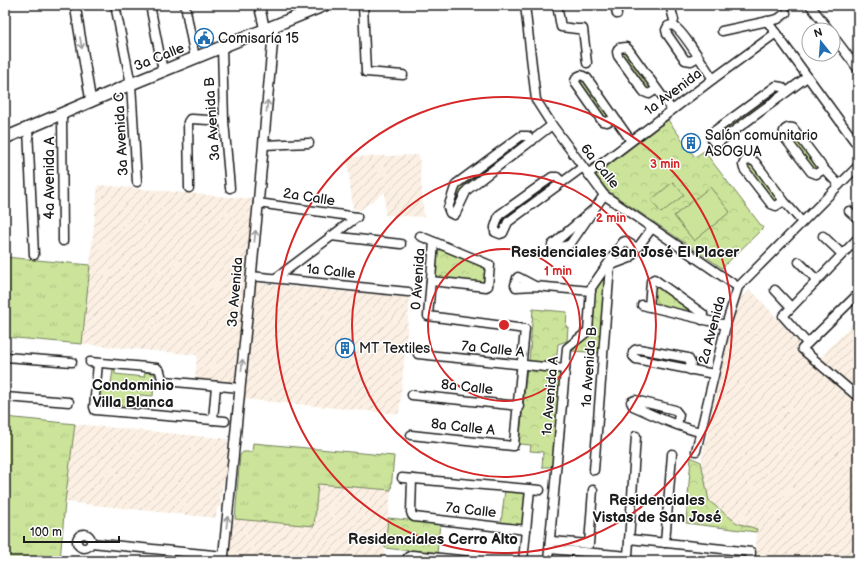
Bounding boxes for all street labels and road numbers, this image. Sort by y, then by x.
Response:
street label: 3a Calle [131,39,187,75]
street label: 1a Avenida [641,65,705,119]
street label: 3a Avenida B [201,76,223,161]
street label: 3a Avenida C [110,91,132,177]
street label: 4a Avenida A [41,136,58,219]
street label: 6a Calle [577,140,623,192]
street label: 2a Calle [282,185,336,209]
street label: 0 Avenida [407,247,429,311]
street label: 3a Avenida [223,256,247,328]
street label: 1a Calle [306,260,356,282]
street label: 2a Avenida [695,294,729,366]
street label: 1a Avenida B [578,326,600,408]
street label: 7a Calle A [461,337,526,361]
street label: 1a Avenida A [538,355,562,436]
street label: 8a Calle [440,376,494,398]
street label: 8a Calle A [430,415,496,439]
street label: 7a Calle [445,499,497,521]

